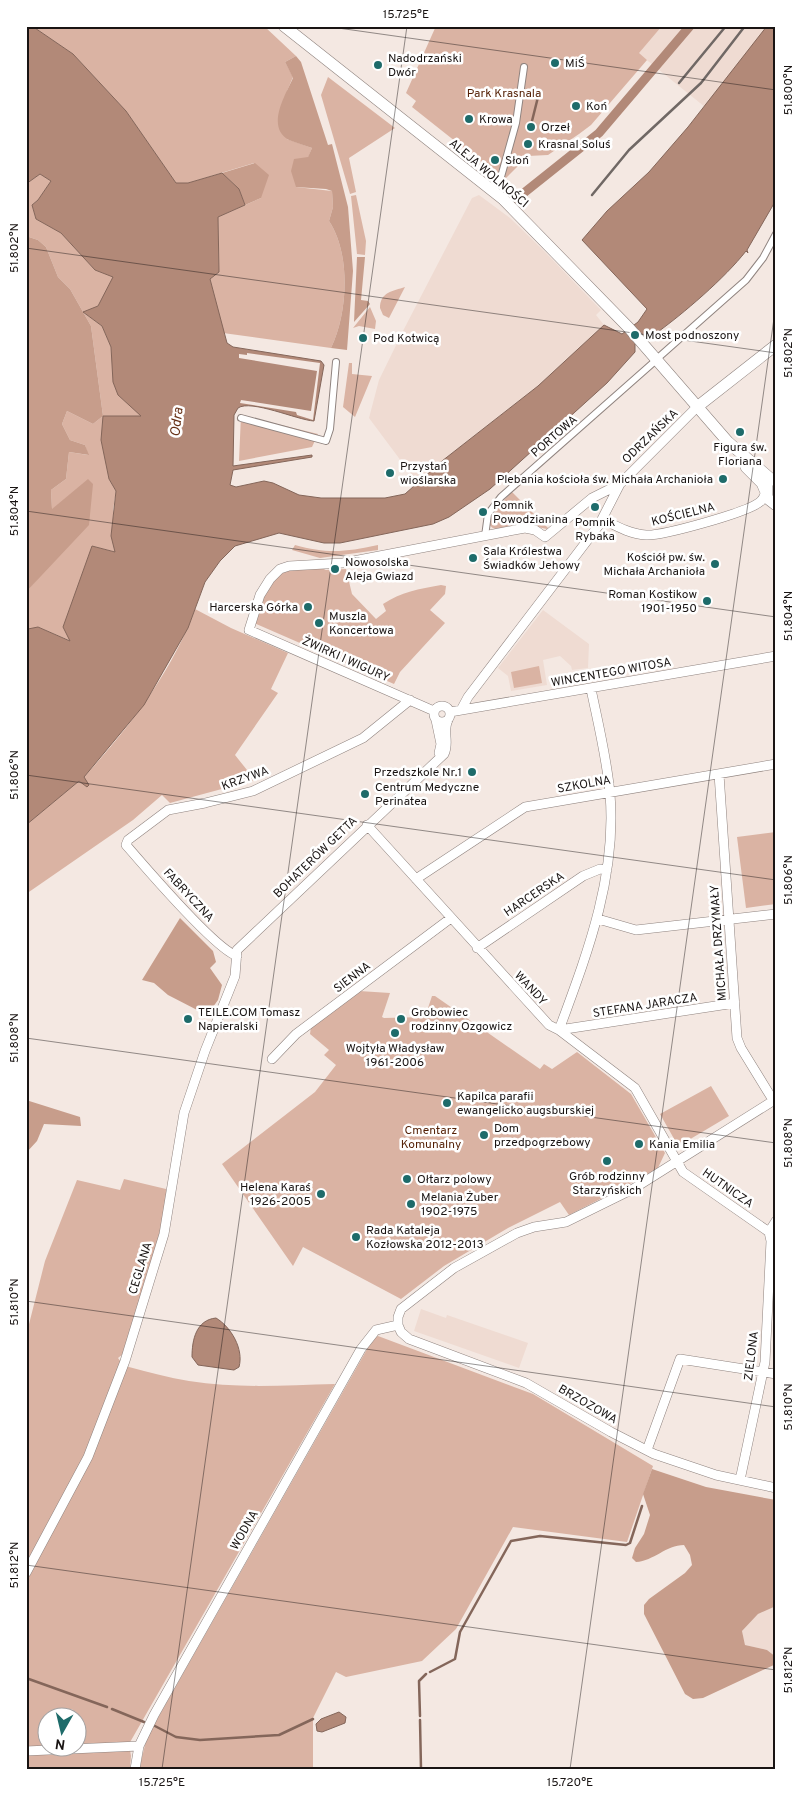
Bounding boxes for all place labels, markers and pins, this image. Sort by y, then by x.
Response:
place label: Nadodrzański Dwór [388,51,462,81]
place label: MiŚ [565,56,585,72]
marker: MiŚ [549,57,561,69]
marker: Nadodrzański Dwór [372,59,384,71]
place label: Koń [586,99,607,115]
marker: Koń [570,100,582,112]
place label: Krowa [479,112,513,128]
marker: Krowa [463,113,475,125]
place label: Orzeł [541,120,570,136]
marker: Orzeł [525,121,537,133]
place label: Krasnal Soluś [538,137,611,153]
marker: Krasnal Soluś [522,138,534,150]
place label: Słoń [505,153,529,169]
marker: Słoń [489,154,501,166]
place label: Most podnoszony [645,328,739,344]
marker: Most podnoszony [629,329,641,341]
place label: Pod Kotwicą [373,331,439,347]
marker: Pod Kotwicą [357,332,369,344]
marker: Figura św. Floriana [734,426,746,438]
place label: Figura św. Floriana [713,440,767,470]
place label: Przystań wioślarska [400,459,456,489]
marker: Przystań wioślarska [384,467,396,479]
place label: Plebania kościoła św. Michała Archanioła [497,472,713,488]
marker: Plebania kościoła św. Michała Archanioła [717,473,729,485]
place label: Pomnik Powodzianina [493,498,568,528]
marker: Pomnik Rybaka [589,501,601,513]
marker: Pomnik Powodzianina [477,506,489,518]
place label: Pomnik Rybaka [575,515,615,545]
place label: Sala Królestwa Świadków Jehowy [483,544,580,574]
place label: Kościół pw. św. Michała Archanioła [604,550,705,580]
marker: Sala Królestwa Świadków Jehowy [467,552,479,564]
place label: Nowosolska Aleja Gwiazd [345,555,414,585]
marker: Kościół pw. św. Michała Archanioła [709,558,721,570]
marker: Nowosolska Aleja Gwiazd [329,563,341,575]
place label: Roman Kostikow 1901-1950 [608,587,697,617]
marker: Roman Kostikow 1901-1950 [701,595,713,607]
place label: Harcerska Górka [209,600,298,616]
marker: Harcerska Górka [302,601,314,613]
place label: Muszla Koncertowa [329,609,393,639]
marker: Muszla Koncertowa [313,617,325,629]
place label: Przedszkole Nr.1 [374,765,462,781]
marker: Przedszkole Nr.1 [466,766,478,778]
place label: Centrum Medyczne Perinatea [375,780,479,810]
marker: Centrum Medyczne Perinatea [359,788,371,800]
place label: TEILE.COM Tomasz Napieralski [198,1005,300,1035]
place label: Grobowiec rodzinny Ozgowicz [411,1005,512,1035]
marker: TEILE.COM Tomasz Napieralski [182,1013,194,1025]
marker: Grobowiec rodzinny Ozgowicz [395,1013,407,1025]
marker: Wojtyła Władysław 1961-2006 [389,1027,401,1039]
place label: Wojtyła Władysław 1961-2006 [346,1041,445,1071]
place label: Kapilca parafii ewangelicko augsburskiej [457,1089,594,1119]
marker: Kapilca parafii ewangelicko augsburskiej [441,1097,453,1109]
place label: Dom przedpogrzebowy [494,1121,591,1151]
marker: Dom przedpogrzebowy [478,1129,490,1141]
place label: Kania Emilia [649,1137,715,1153]
marker: Kania Emilia [633,1138,645,1150]
marker: Grób rodzinny Starzyńskich [601,1155,613,1167]
place label: Grób rodzinny Starzyńskich [569,1169,645,1199]
place label: Ołtarz polowy [417,1172,492,1188]
marker: Ołtarz polowy [401,1173,413,1185]
place label: Helena Karaś 1926-2005 [240,1180,311,1210]
marker: Helena Karaś 1926-2005 [315,1188,327,1200]
place label: Melania Żuber 1902-1975 [421,1190,499,1220]
marker: Melania Żuber 1902-1975 [405,1198,417,1210]
place label: Rada Kataleja Kozłowska 2012-2013 [366,1223,484,1253]
marker: Rada Kataleja Kozłowska 2012-2013 [350,1231,362,1243]

